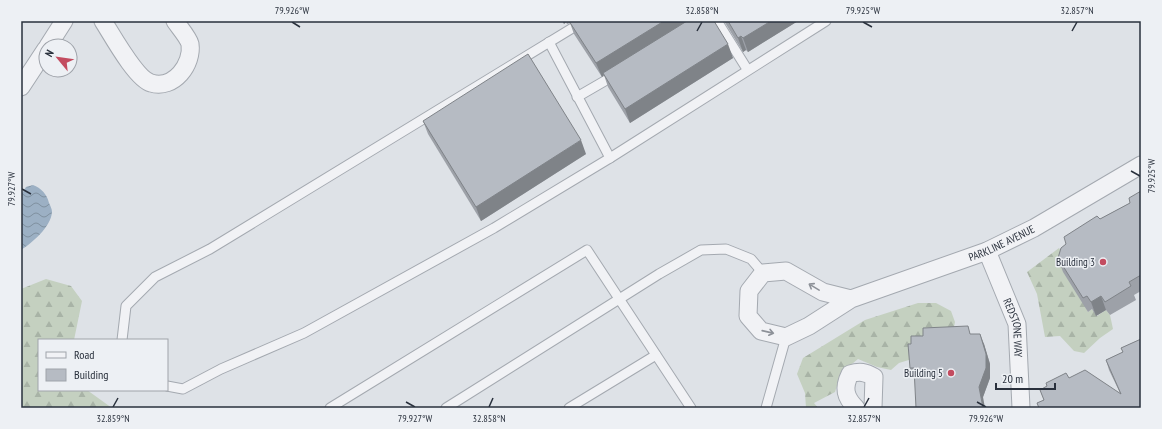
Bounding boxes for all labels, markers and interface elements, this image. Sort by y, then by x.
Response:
text: 79.926°W [275,4,309,17]
text: 32.858°N [685,4,719,17]
text: 79.925°W [846,4,880,17]
text: 32.857°N [1060,4,1094,17]
north arrow [38,38,78,78]
text: N [42,47,57,59]
text: 79.925°W [1145,159,1158,193]
text: 79.927°W [5,172,18,206]
street label: PARKLINE AVENUE [967,222,1037,264]
place label: Building 3 [1056,255,1095,269]
marker: Building 3 [1098,257,1108,267]
one-way arrow [808,283,820,291]
street label: REDSTONE WAY [1000,296,1026,358]
one-way arrow [762,329,775,337]
legend [38,339,168,391]
text: Road [74,347,94,362]
scale bar [996,365,1055,391]
place label: Building 5 [904,366,943,380]
text: Building [74,367,109,382]
marker: Building 5 [946,368,956,378]
text: 20 m [1002,371,1023,386]
text: 32.859°N [96,412,130,425]
text: 79.927°W [398,412,432,425]
text: 32.858°N [472,412,506,425]
text: 32.857°N [847,412,881,425]
text: 79.926°W [969,412,1003,425]

